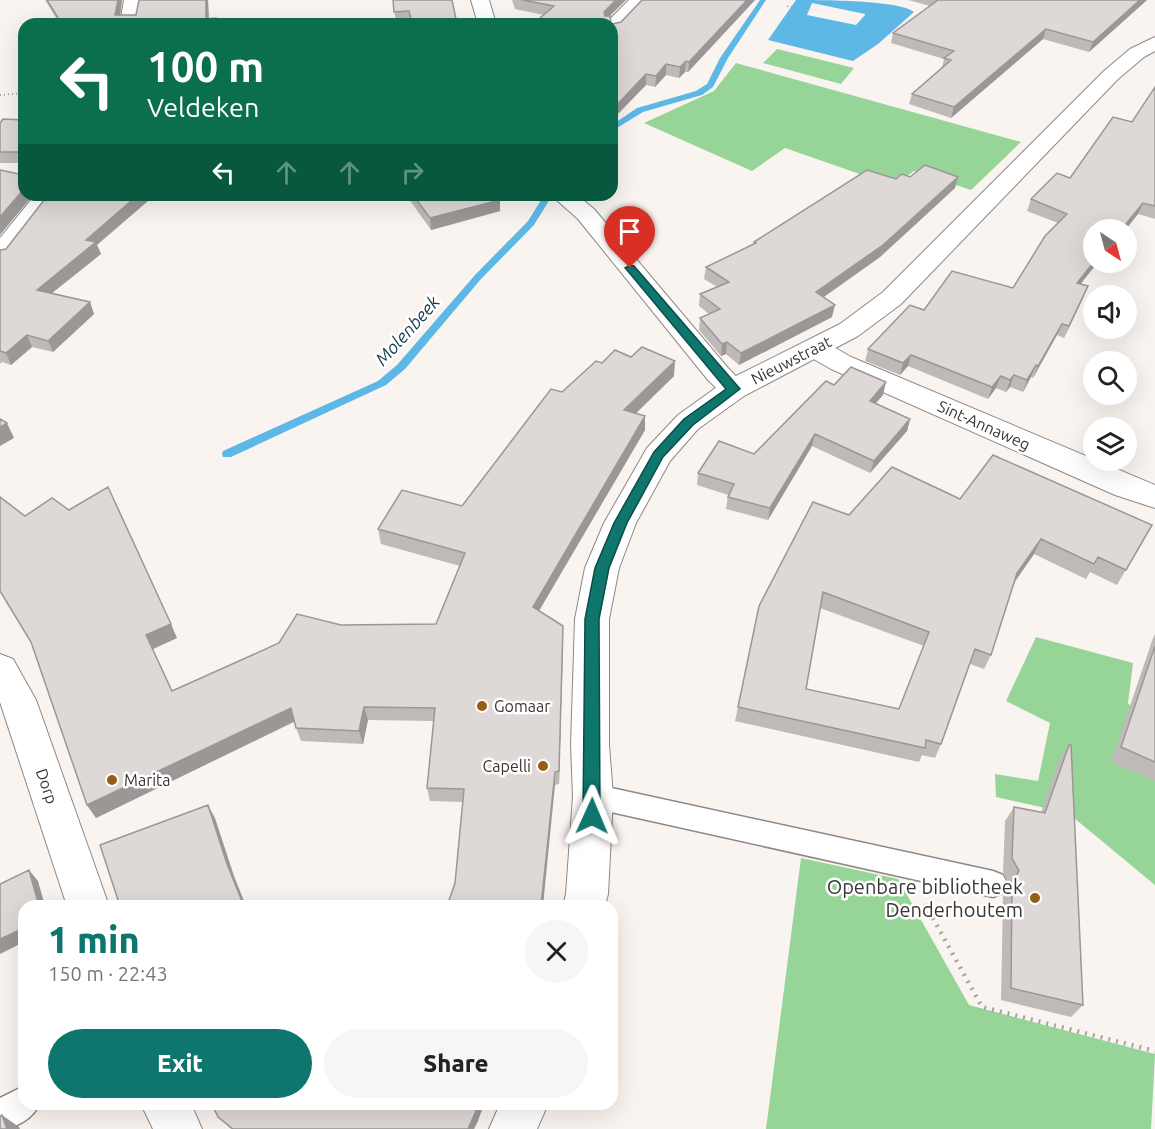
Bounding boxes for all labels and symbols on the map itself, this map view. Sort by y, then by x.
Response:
pin [604,206,655,268]
north arrow [1083,219,1137,273]
water label: Molenbeek [371,291,444,369]
street label: Nieuwstraat [748,332,835,388]
street label: Sint-Annaweg [935,397,1033,453]
place label: Gomaar [494,697,550,715]
marker: Gomaar [475,699,489,713]
place label: Capelli [482,757,531,775]
marker: Capelli [536,759,550,773]
street label: Dorp [33,766,61,806]
place label: Marita [124,771,171,789]
marker: Marita [105,773,119,787]
position arrow [560,784,624,848]
place label: Openbare bibliotheek Denderhoutem [827,875,1023,921]
marker: Openbare bibliotheek Denderhoutem [1028,891,1042,905]

